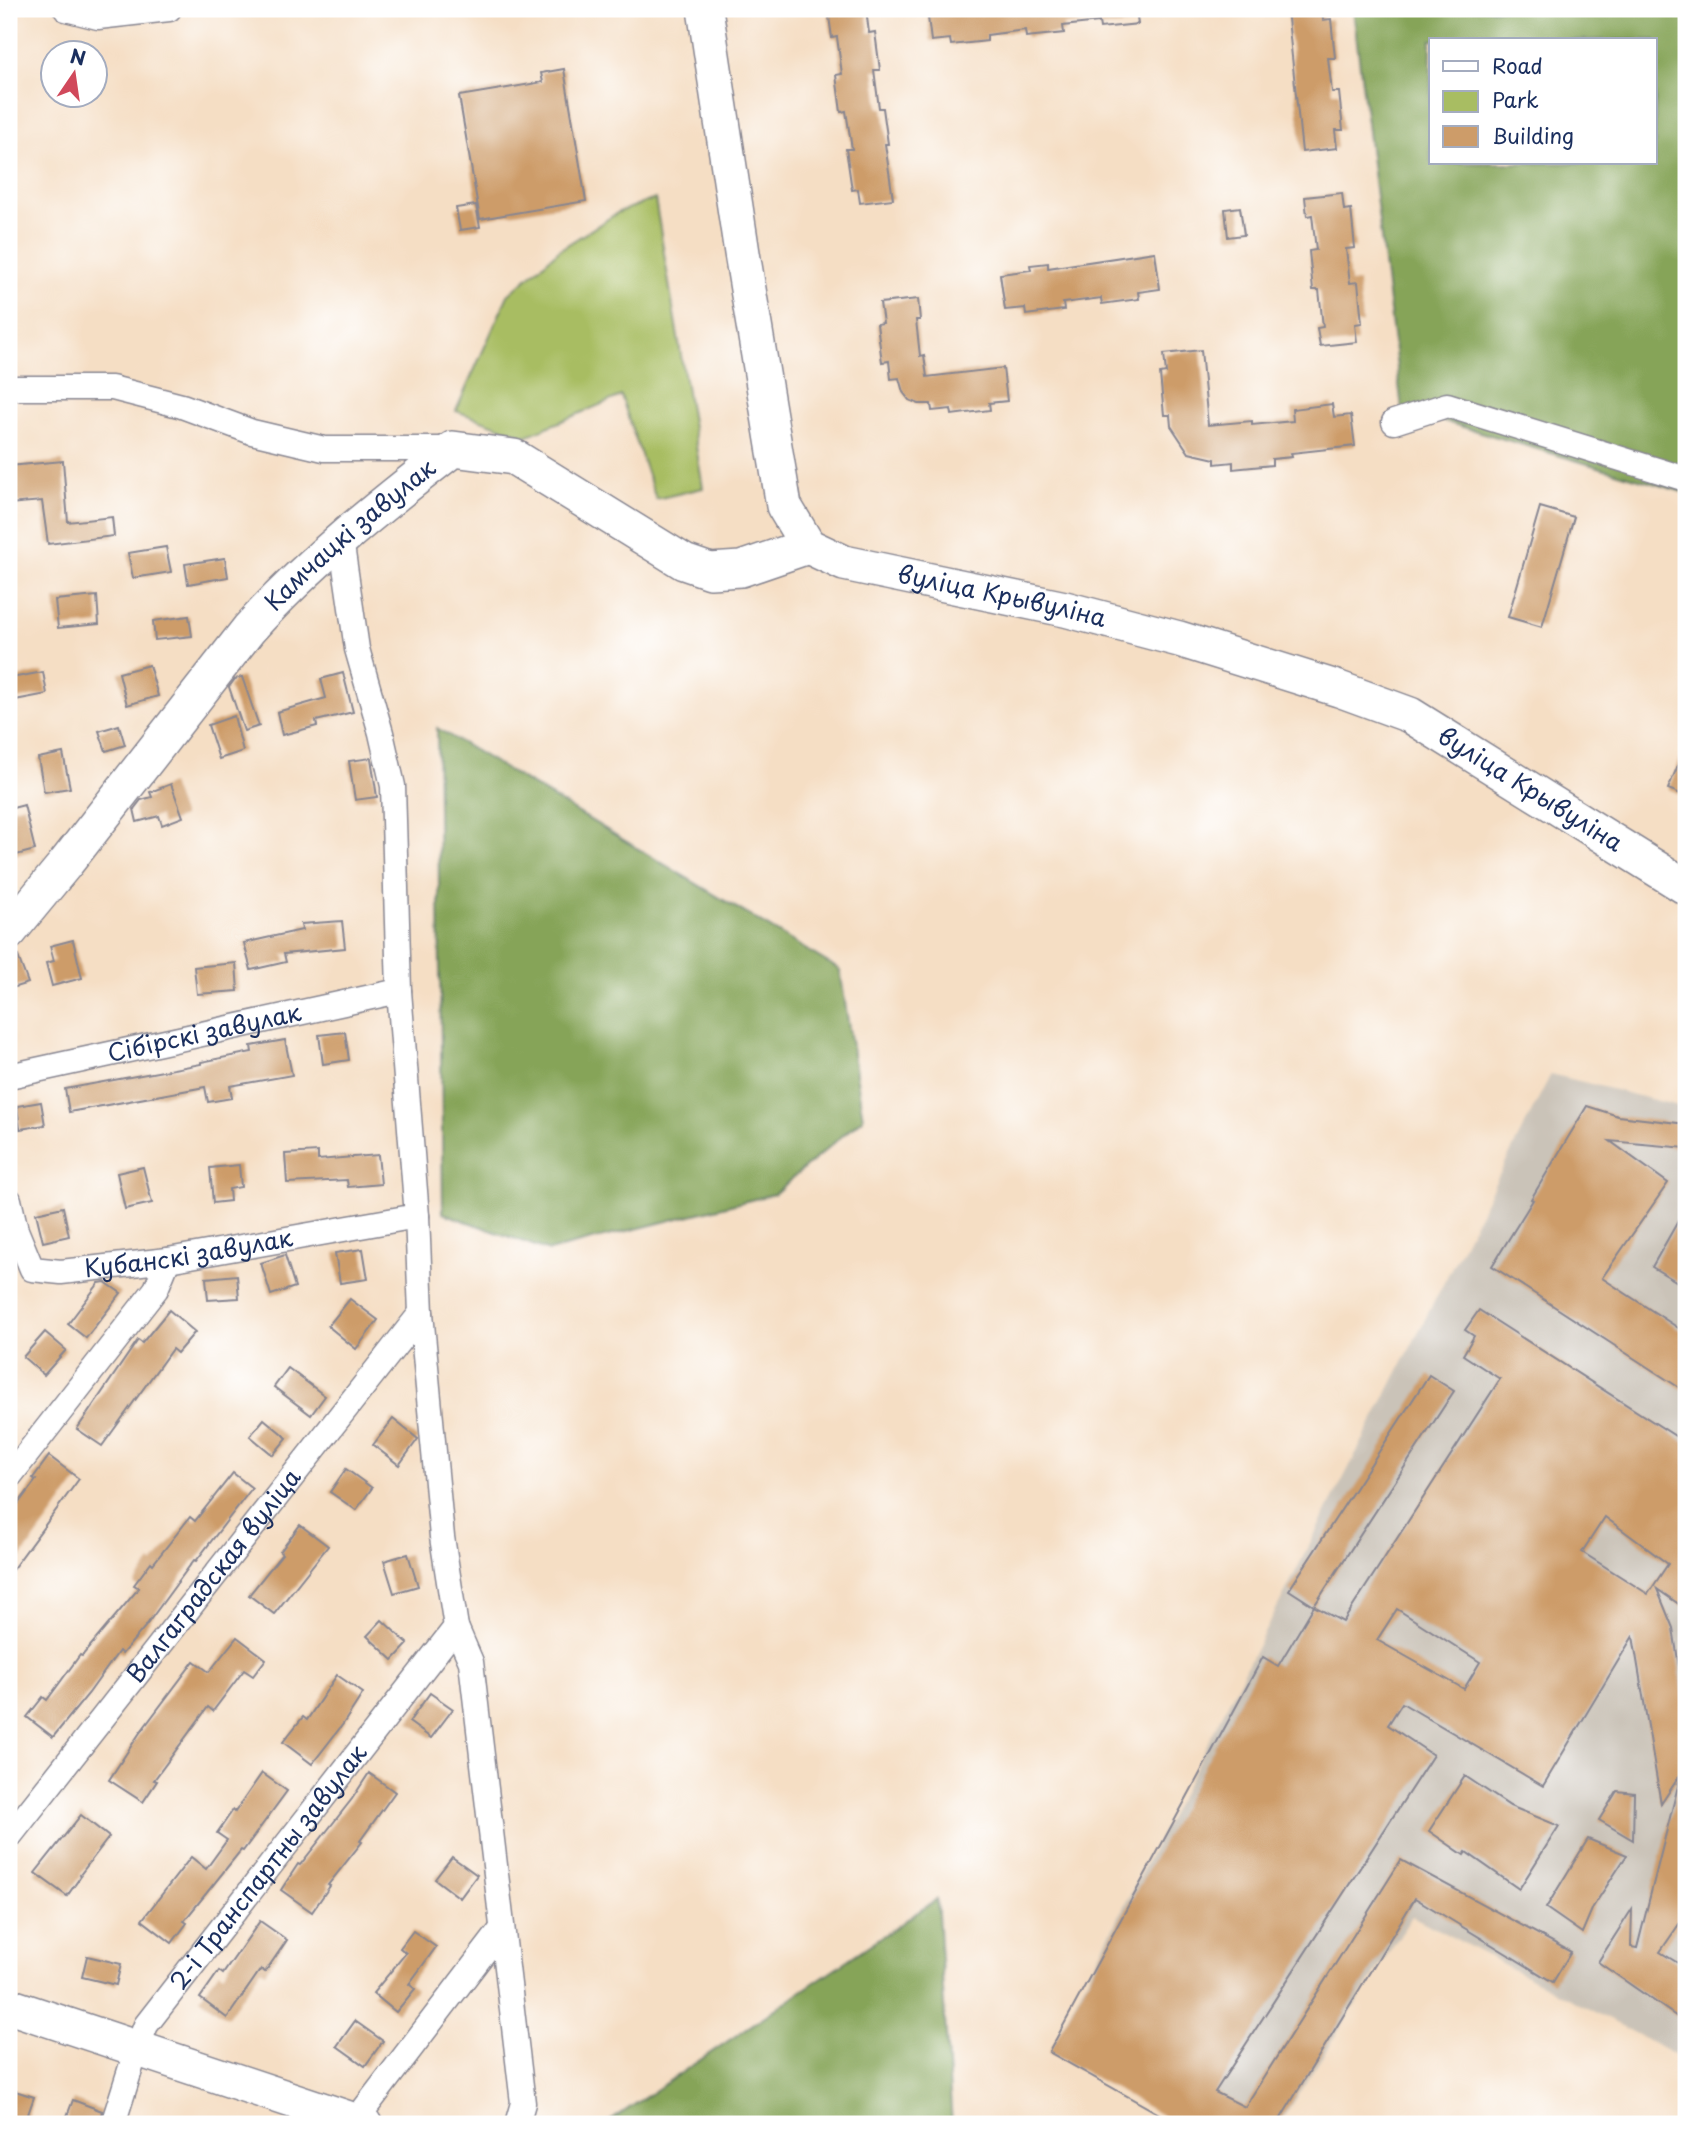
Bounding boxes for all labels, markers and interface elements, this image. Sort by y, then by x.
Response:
north arrow [38,38,108,108]
legend [1429,38,1656,164]
text: N [68,41,89,72]
text: Road [1492,49,1543,81]
text: Park [1492,83,1539,115]
text: Building [1492,119,1574,151]
street label: Камчацкі завулак [255,449,443,618]
street label: вуліца Крывуліна [895,555,1111,635]
street label: вуліца Крывуліна [1431,717,1631,860]
street label: Сібірскі завулак [104,993,305,1070]
street label: Кубанскі завулак [82,1218,296,1285]
street label: Валгаградская вуліца [117,1460,309,1690]
street label: 2-і Транспартны завулак [160,1735,375,1997]

